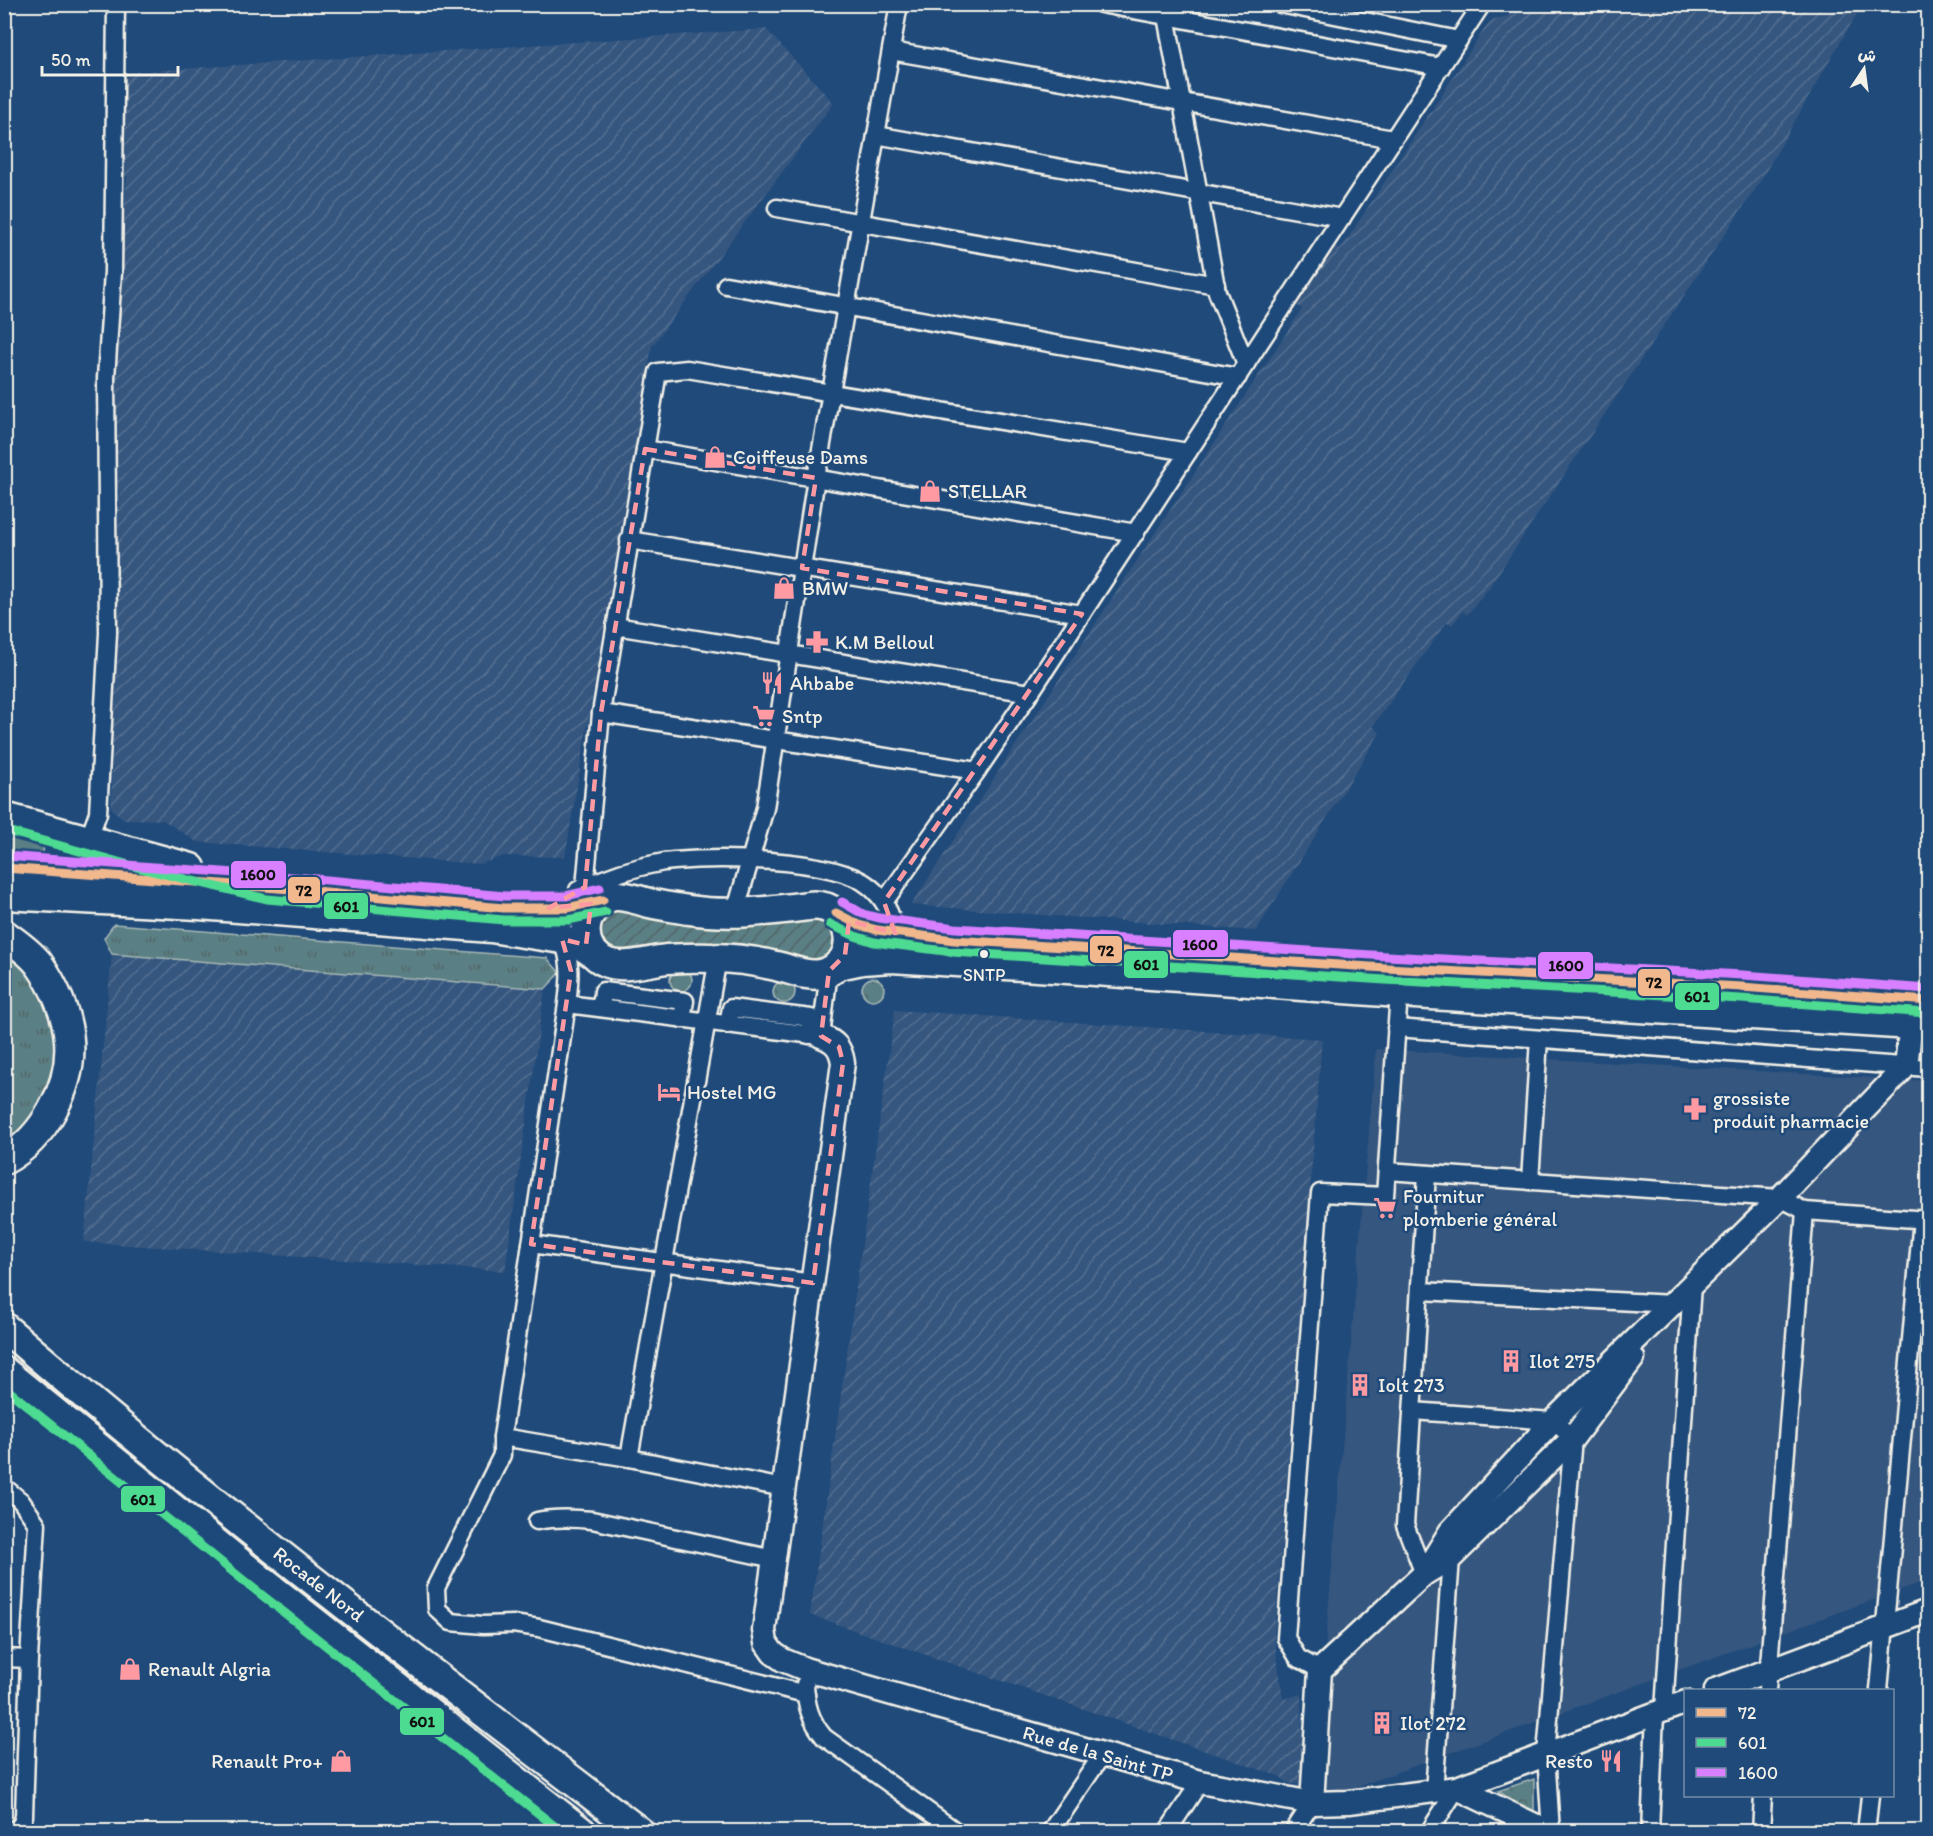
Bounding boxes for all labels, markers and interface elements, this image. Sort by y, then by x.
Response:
scale bar [42,39,178,77]
north arrow [1834,39,1894,99]
text: ش [1857,44,1878,66]
text: 50 m [51,49,91,71]
shop icon: Coiffeuse Dams [702,444,728,470]
place label: Coiffeuse Dams [733,445,868,469]
shop icon: STELLAR [917,478,943,504]
place label: STELLAR [948,479,1028,503]
shop icon: BMW [771,575,797,601]
place label: BMW [802,576,848,600]
pharmacy icon: K.M Belloul [804,629,830,655]
place label: K.M Belloul [835,630,935,654]
restaurant icon: Ahbabe [759,670,785,696]
place label: Ahbabe [790,671,854,695]
supermarket icon: Sntp [751,703,777,729]
place label: Sntp [782,704,823,728]
line badge: 1600 [230,860,287,889]
text: 1600 [240,865,276,884]
line badge: 72 [287,876,321,904]
text: 72 [295,881,313,900]
line badge: 601 [323,892,369,920]
text: 601 [333,897,359,916]
line badge: 1600 [1172,929,1229,958]
line badge: 72 [1089,935,1123,964]
text: 1600 [1182,935,1218,954]
text: 72 [1097,941,1115,960]
marker: SNTP [978,948,990,960]
line badge: 601 [1123,950,1169,979]
line badge: 1600 [1537,951,1594,980]
text: 601 [1133,955,1159,974]
text: 1600 [1548,956,1584,975]
place label: SNTP [963,964,1005,986]
line badge: 72 [1637,968,1671,997]
text: 72 [1645,973,1663,992]
line badge: 601 [1674,982,1720,1011]
text: 601 [1684,987,1710,1006]
hotel icon: Hostel MG [656,1079,682,1105]
place label: Hostel MG [687,1080,777,1104]
place label: grossiste produit pharmacie [1713,1086,1869,1133]
pharmacy icon: grossiste produit pharmacie [1682,1096,1708,1122]
place label: Fournitur plomberie général [1403,1184,1557,1231]
supermarket icon: Fournitur plomberie général [1372,1195,1398,1221]
building icon: Ilot 275 [1498,1348,1524,1374]
place label: Ilot 275 [1529,1349,1595,1373]
building icon: Iolt 273 [1347,1372,1373,1398]
place label: Iolt 273 [1378,1373,1445,1397]
line badge: 601 [120,1485,166,1513]
text: 601 [130,1490,156,1509]
street label: Rocade Nord [269,1541,369,1627]
shop icon: Renault Algria [117,1656,143,1682]
place label: Renault Algria [148,1657,271,1681]
legend [1684,1689,1894,1797]
text: 72 [1738,1702,1757,1724]
line badge: 601 [399,1707,445,1736]
building icon: Ilot 272 [1369,1710,1395,1736]
place label: Ilot 272 [1400,1711,1467,1735]
text: 601 [409,1712,435,1731]
street label: Rue de la Saint TP [1020,1720,1176,1786]
text: 601 [1738,1732,1767,1754]
shop icon: Renault Pro+ [328,1748,354,1774]
restaurant icon: Resto [1598,1748,1624,1774]
place label: Renault Pro+ [211,1749,323,1773]
place label: Resto [1545,1749,1593,1773]
text: 1600 [1738,1762,1778,1784]

